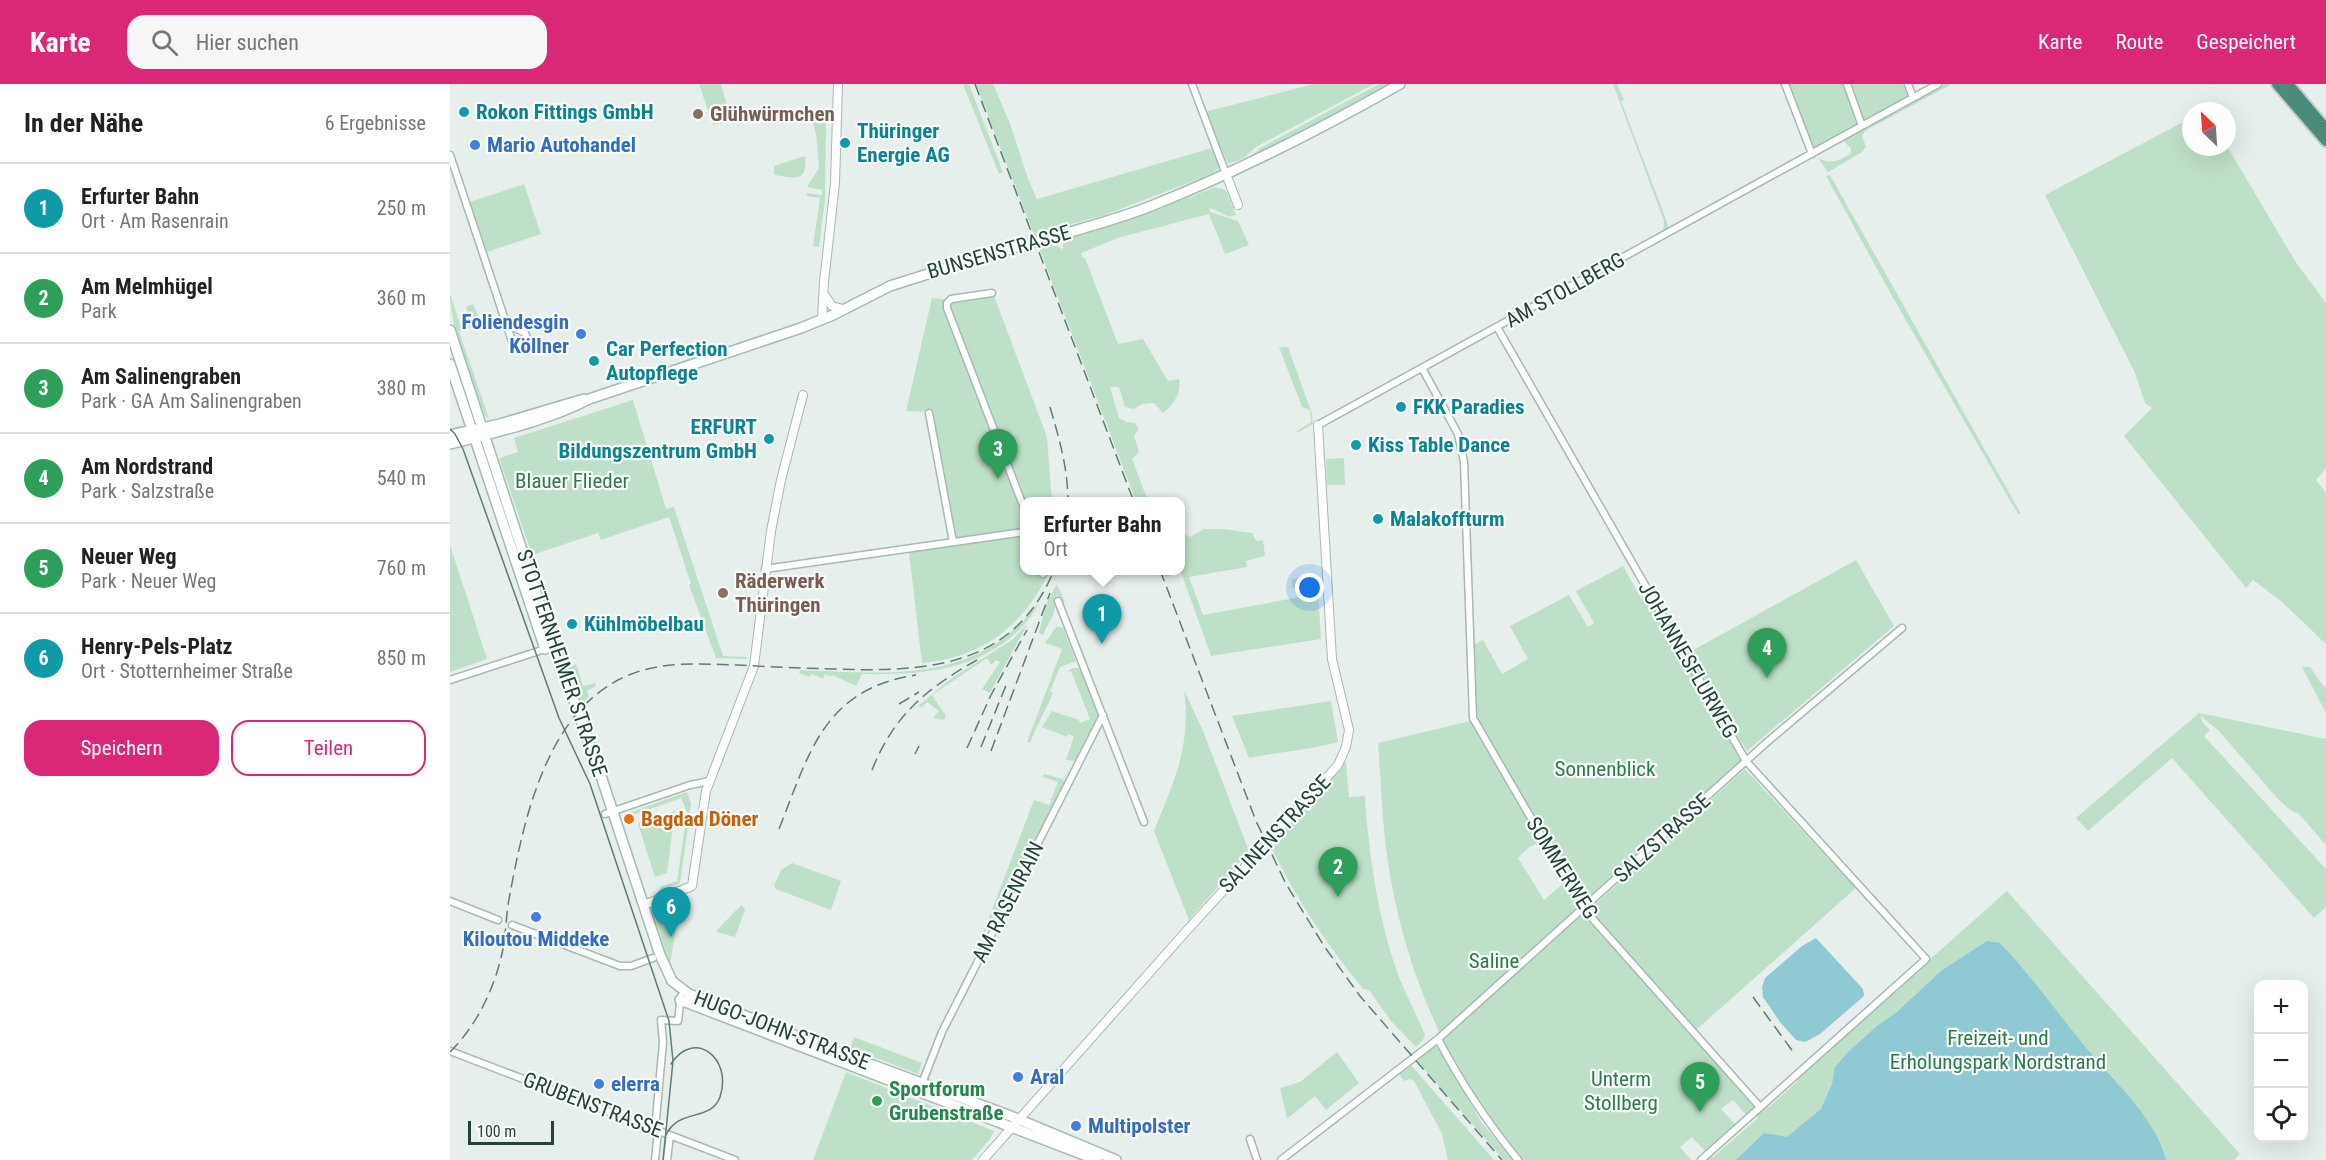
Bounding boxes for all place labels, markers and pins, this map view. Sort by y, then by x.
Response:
place label: Rokon Fittings GmbH [476,100,654,124]
place label: Glühwürmchen [710,102,835,126]
marker: Rokon Fittings GmbH [457,105,471,119]
marker: Glühwürmchen [691,107,705,121]
place label: Thüringer Energie AG [857,119,950,167]
place label: Mario Autohandel [487,133,636,157]
marker: Thüringer Energie AG [838,136,852,150]
marker: Mario Autohandel [468,138,482,152]
place label: Foliendesgin Köllner [462,310,569,358]
marker: Foliendesgin Köllner [574,327,588,341]
place label: Car Perfection Autopflege [606,337,728,385]
marker: Car Perfection Autopflege [587,354,601,368]
place label: FKK Paradies [1413,395,1525,419]
marker: FKK Paradies [1394,400,1408,414]
place label: ERFURT Bildungszentrum GmbH [558,415,757,463]
pin: 3 [978,430,1018,479]
marker: ERFURT Bildungszentrum GmbH [762,432,776,446]
place label: Kiss Table Dance [1368,433,1510,457]
marker: Kiss Table Dance [1349,438,1363,452]
place label: Malakoffturm [1390,507,1505,531]
marker: Malakoffturm [1371,512,1385,526]
place label: Räderwerk Thüringen [735,569,825,617]
marker: Räderwerk Thüringen [716,586,730,600]
pin: 1 [1082,594,1122,644]
place label: Kühlmöbelbau [584,612,704,636]
marker: Kühlmöbelbau [565,617,579,631]
pin: 4 [1748,628,1786,678]
place label: Bagdad Döner [641,807,758,831]
marker: Bagdad Döner [622,812,636,826]
pin: 2 [1318,848,1358,897]
pin: 6 [652,888,690,937]
marker: Kiloutou Middeke [529,910,543,924]
place label: Kiloutou Middeke [463,927,609,951]
pin: 5 [1680,1062,1720,1112]
place label: Aral [1030,1065,1064,1089]
marker: Aral [1011,1070,1025,1084]
place label: elerra [611,1072,660,1096]
marker: elerra [592,1077,606,1091]
place label: Sportforum Grubenstraße [889,1077,1004,1125]
marker: Sportforum Grubenstraße [870,1094,884,1108]
place label: Multipolster [1088,1114,1190,1138]
marker: Multipolster [1069,1119,1083,1133]

